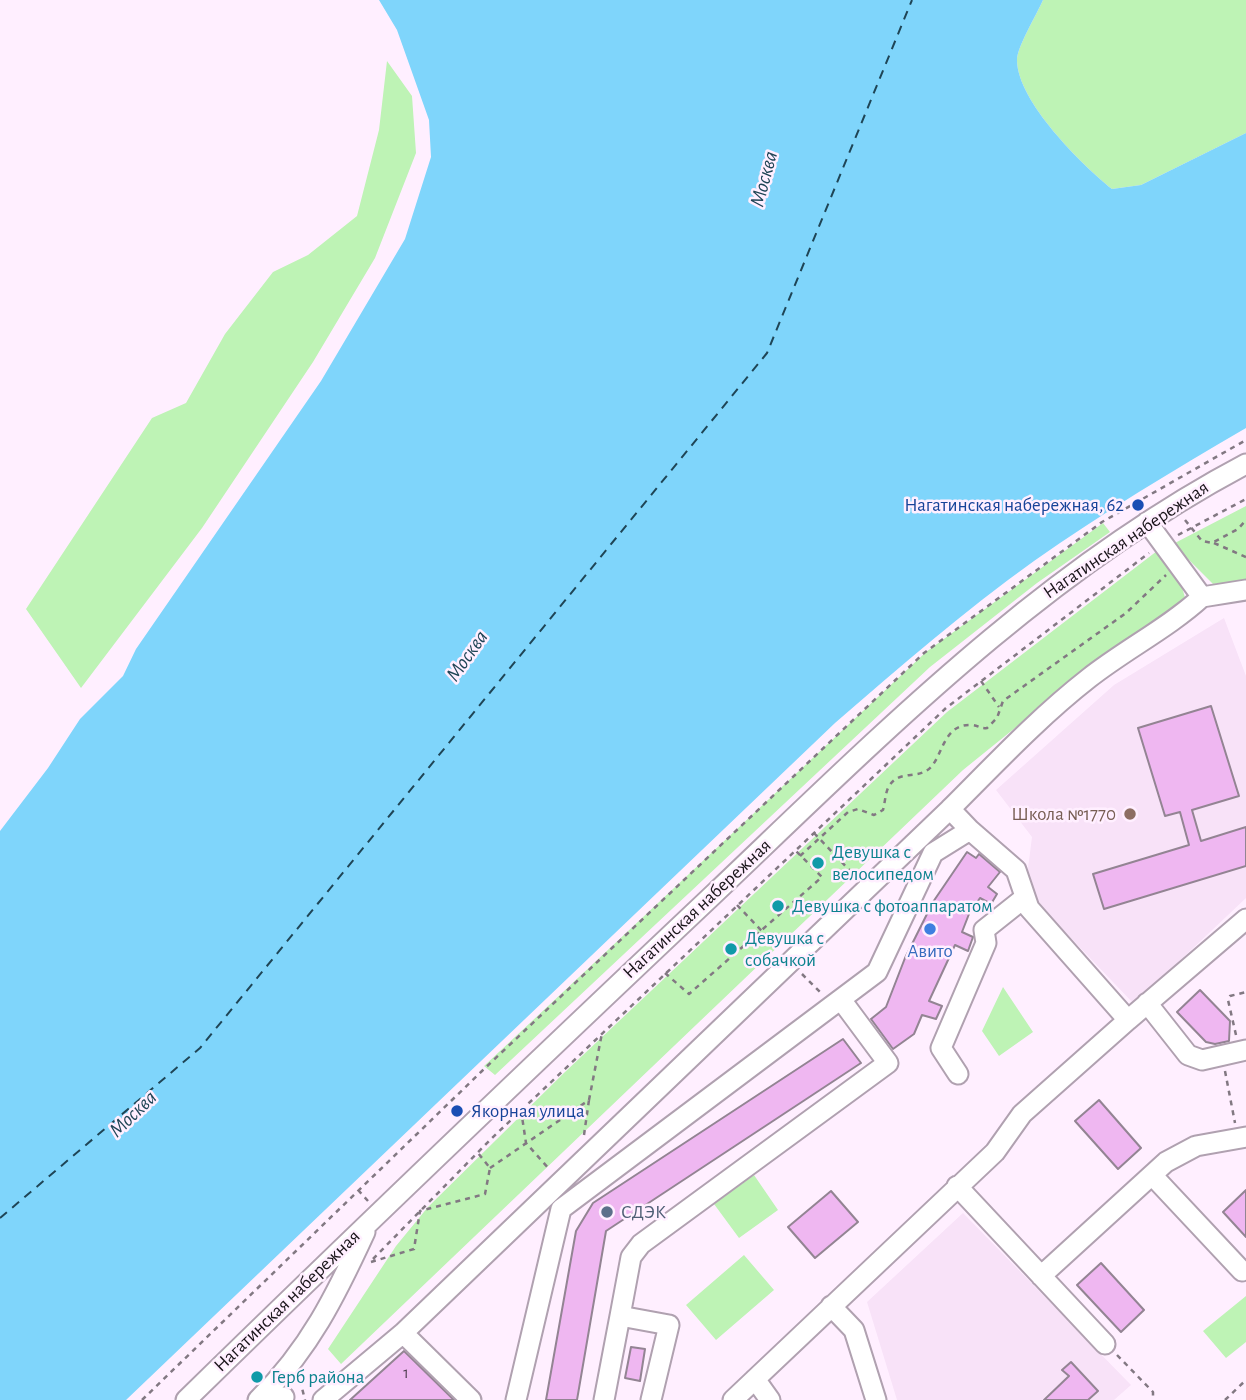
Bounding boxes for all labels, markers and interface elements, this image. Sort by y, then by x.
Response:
water label: Москва [744,148,784,210]
street label: Нагатинская набережная [1039,476,1213,604]
place label: Нагатинская набережная, 62 [904,494,1124,516]
marker: Нагатинская набережная, 62 [1130,497,1146,513]
water label: Москва [440,626,494,686]
place label: Школа №1770 [1011,803,1116,825]
marker: Школа №1770 [1122,806,1138,822]
street label: Нагатинская набережная [618,834,776,984]
place label: Девушка с велосипедом [832,841,934,885]
marker: Девушка с велосипедом [810,855,826,871]
place label: Девушка с фотоаппаратом [792,895,993,917]
marker: Девушка с фотоаппаратом [770,898,786,914]
marker: Авито [922,921,938,937]
place label: Девушка с собачкой [745,927,824,971]
place label: Авито [907,940,953,962]
marker: Девушка с собачкой [723,941,739,957]
water label: Москва [104,1085,162,1143]
place label: Якорная улица [471,1100,585,1122]
marker: Якорная улица [449,1103,465,1119]
place label: СДЭК [621,1201,666,1223]
marker: СДЭК [599,1204,615,1220]
street label: Нагатинская набережная [209,1225,365,1377]
house number: 1 [403,1363,409,1383]
place label: Герб района [271,1366,364,1388]
marker: Герб района [249,1369,265,1385]

